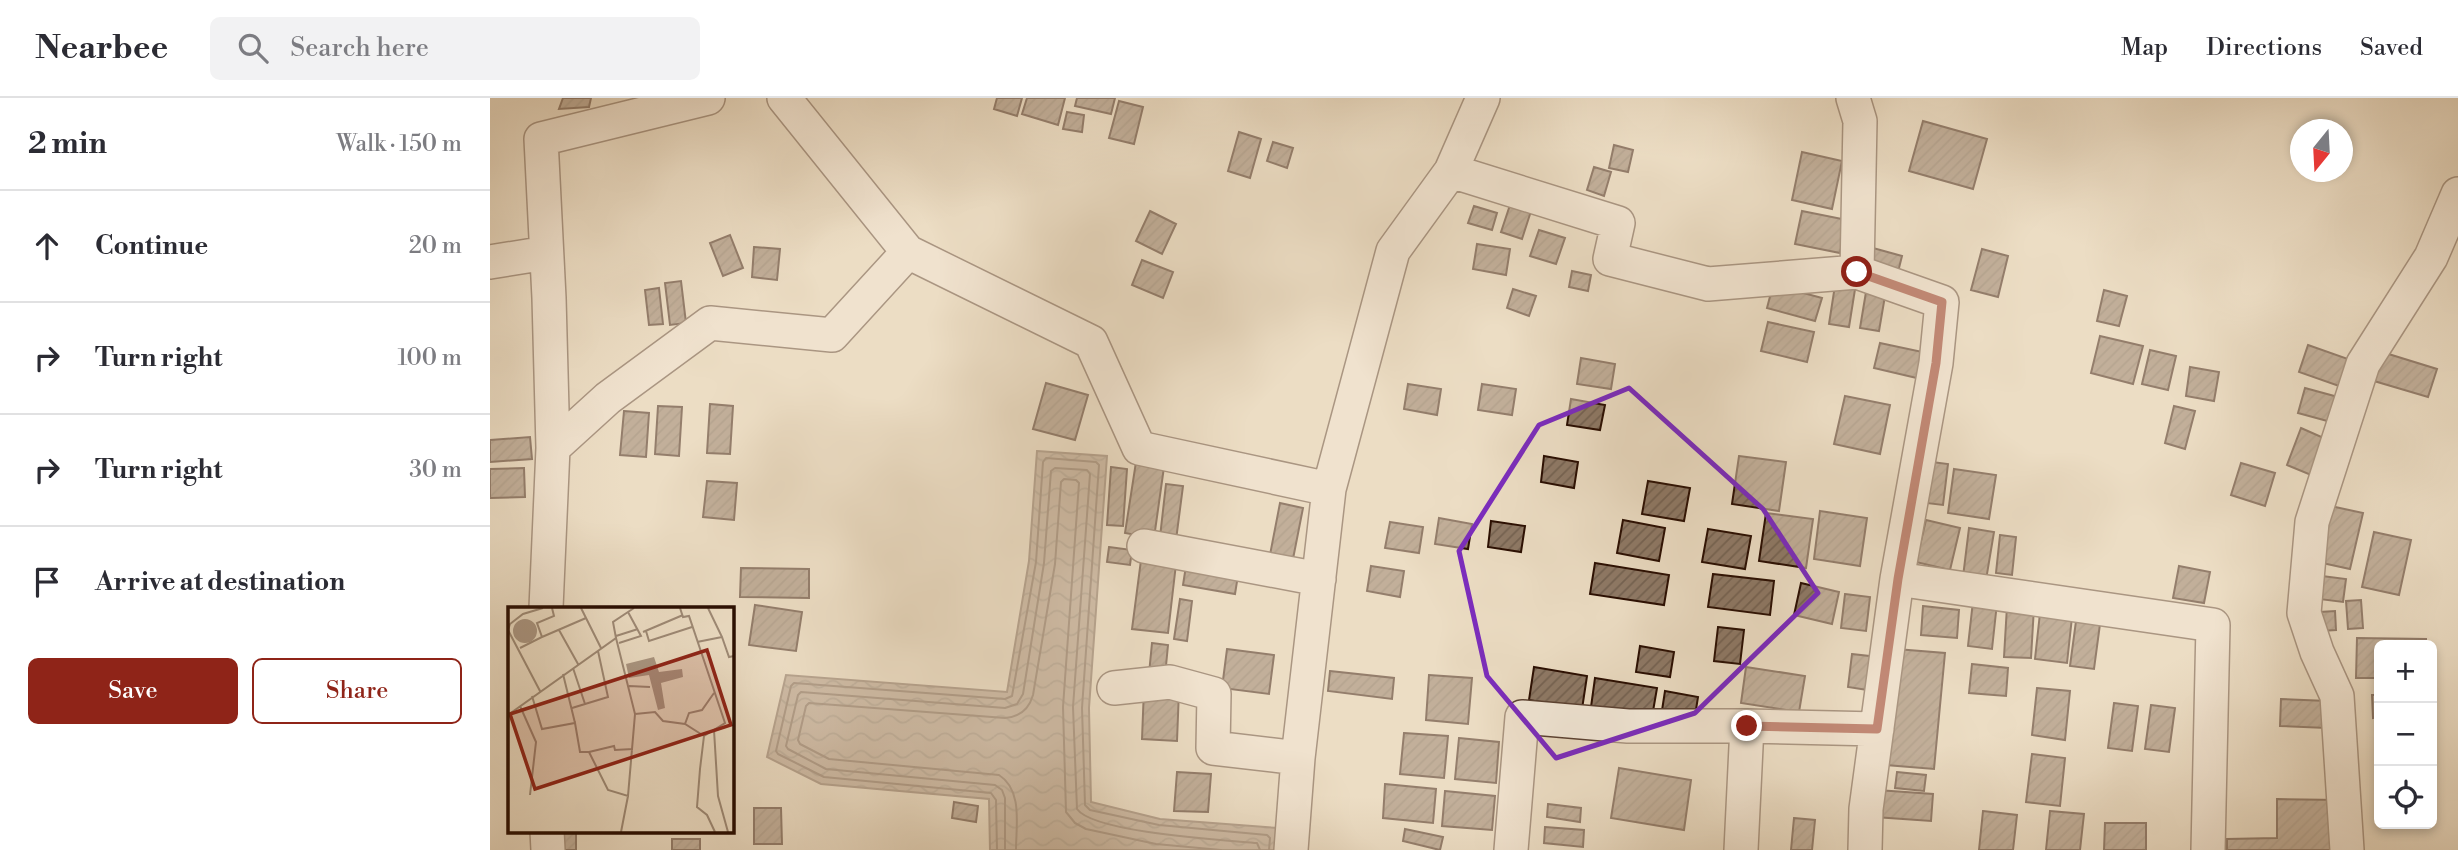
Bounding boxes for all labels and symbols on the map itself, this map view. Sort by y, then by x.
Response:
north arrow [2290,119,2353,182]
route start [1841,256,1872,287]
inset map [508,607,733,832]
route end [1731,710,1762,741]

